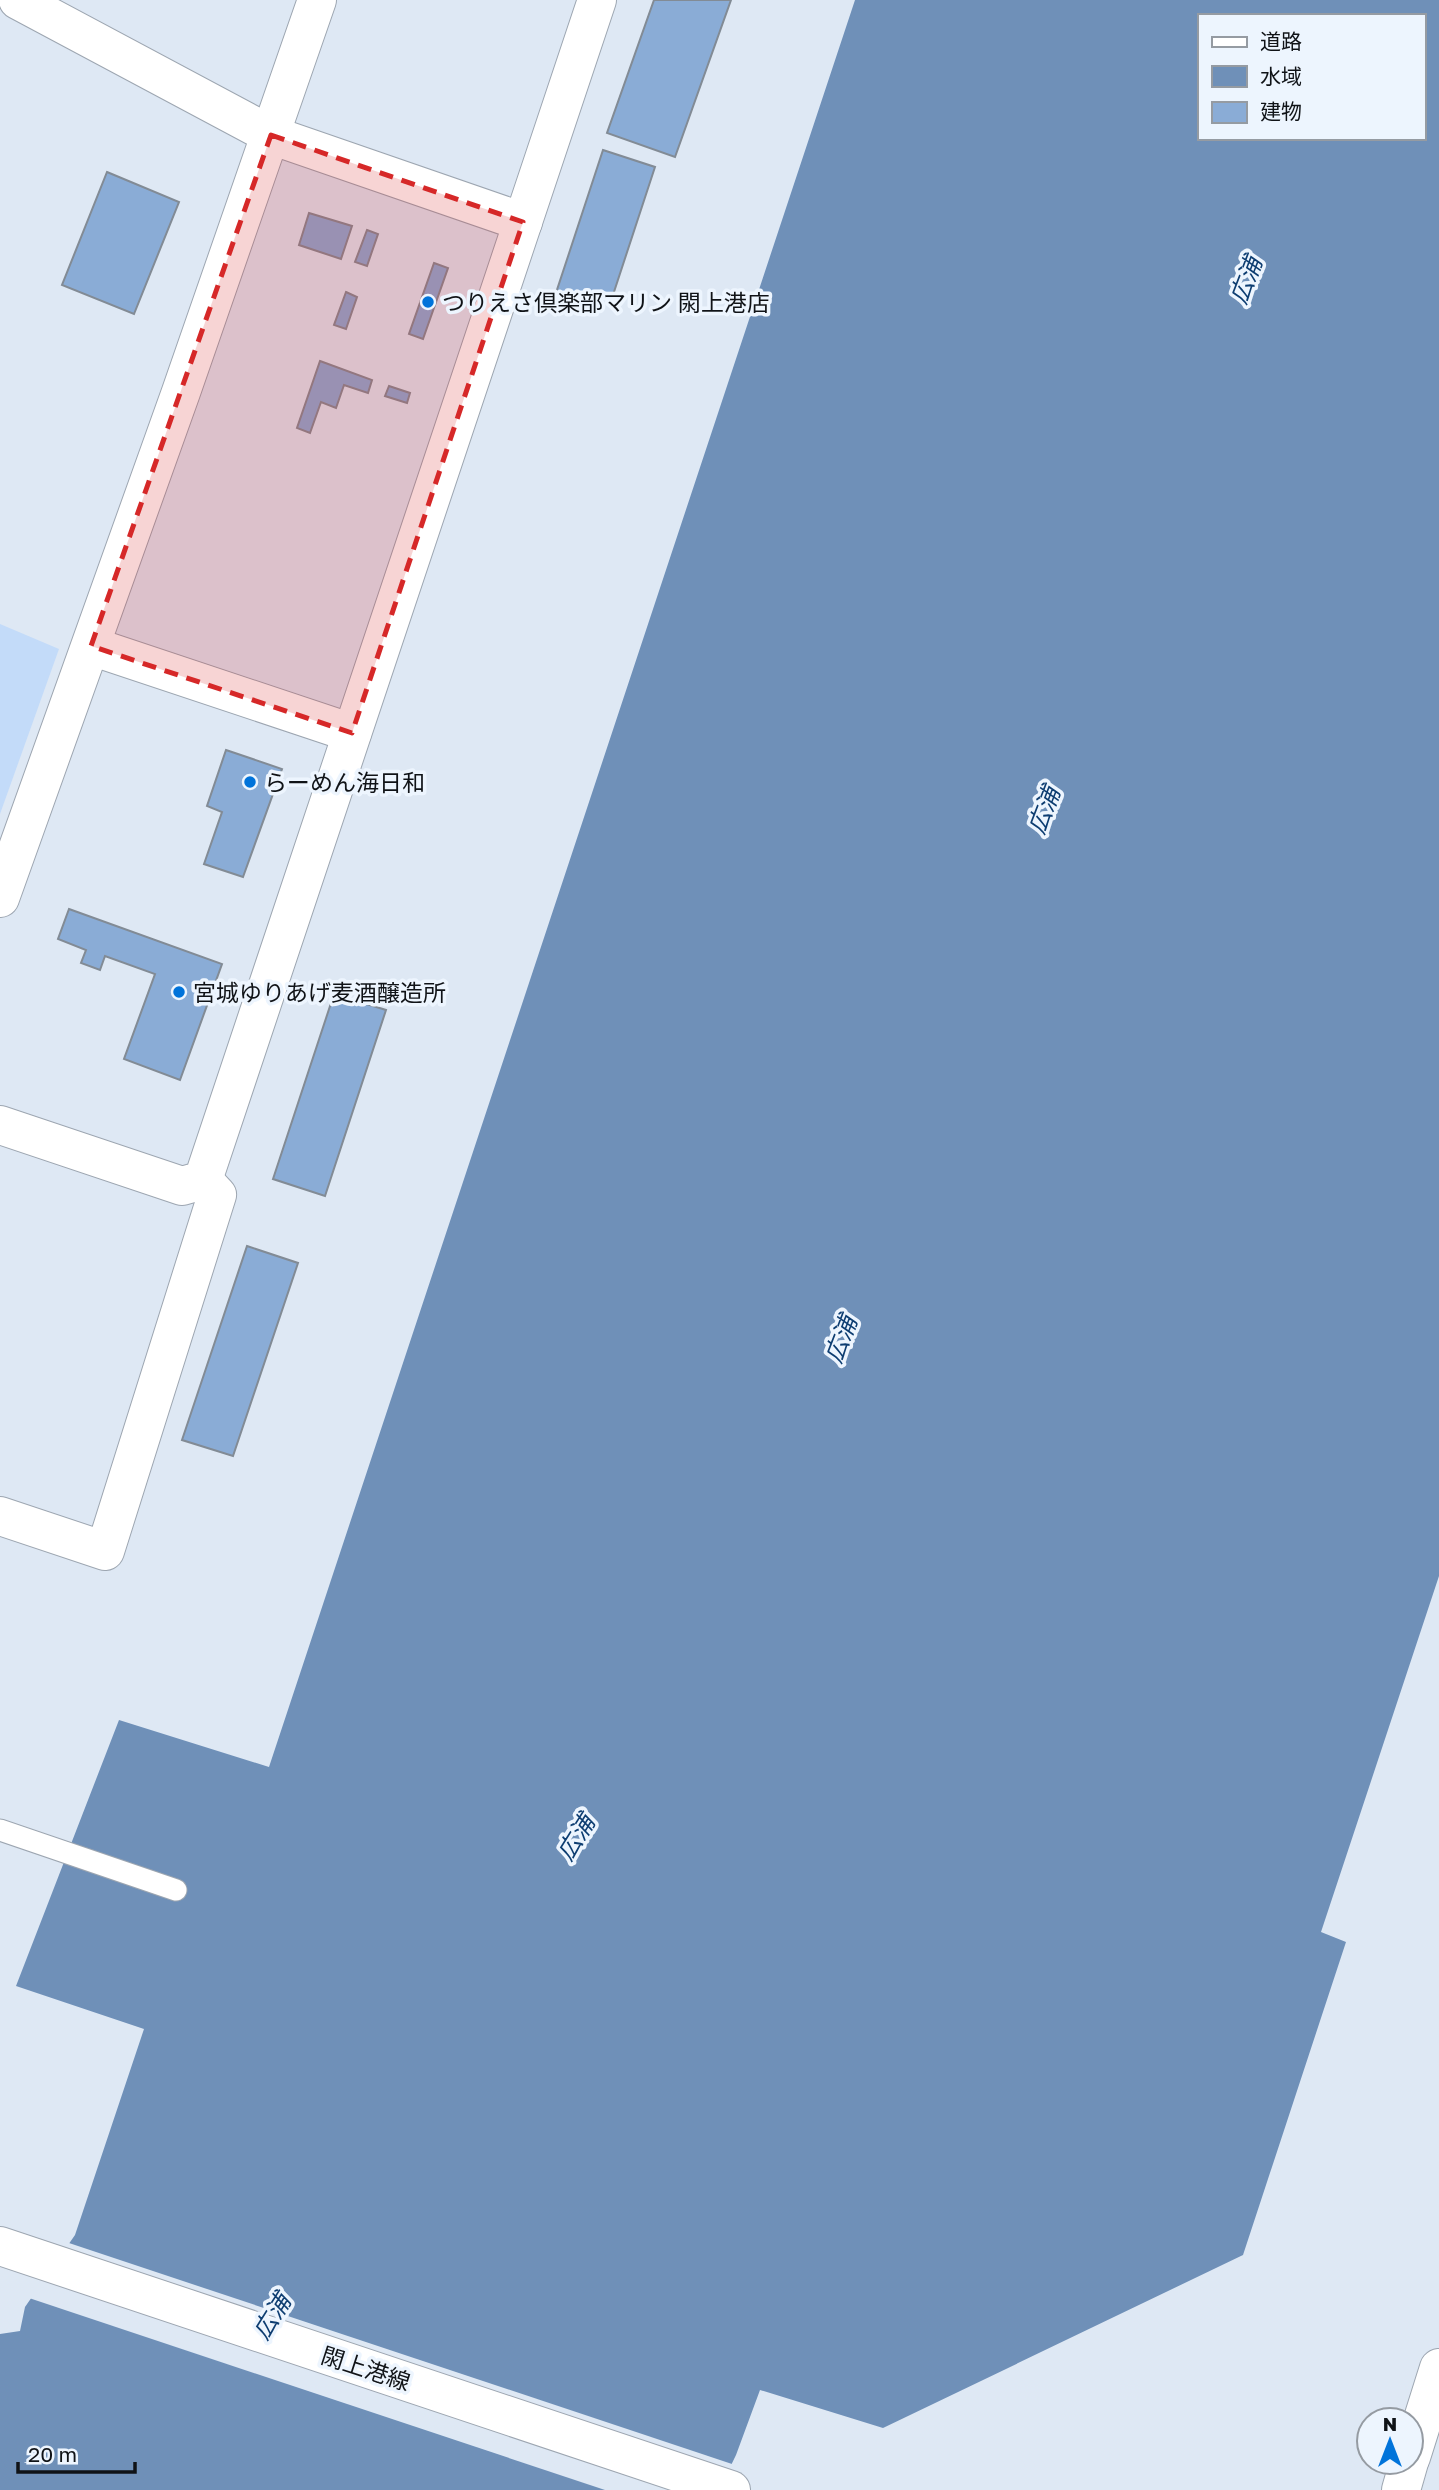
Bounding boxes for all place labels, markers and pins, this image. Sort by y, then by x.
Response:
place label: つりえさ倶楽部マリン 閖上港店 [442,288,770,316]
marker: つりえさ倶楽部マリン 閖上港店 [420,294,436,310]
place label: らーめん海日和 [264,768,425,796]
marker: らーめん海日和 [242,774,258,790]
place label: 宮城ゆりあげ麦酒醸造所 [193,978,446,1006]
marker: 宮城ゆりあげ麦酒醸造所 [171,984,187,1000]

